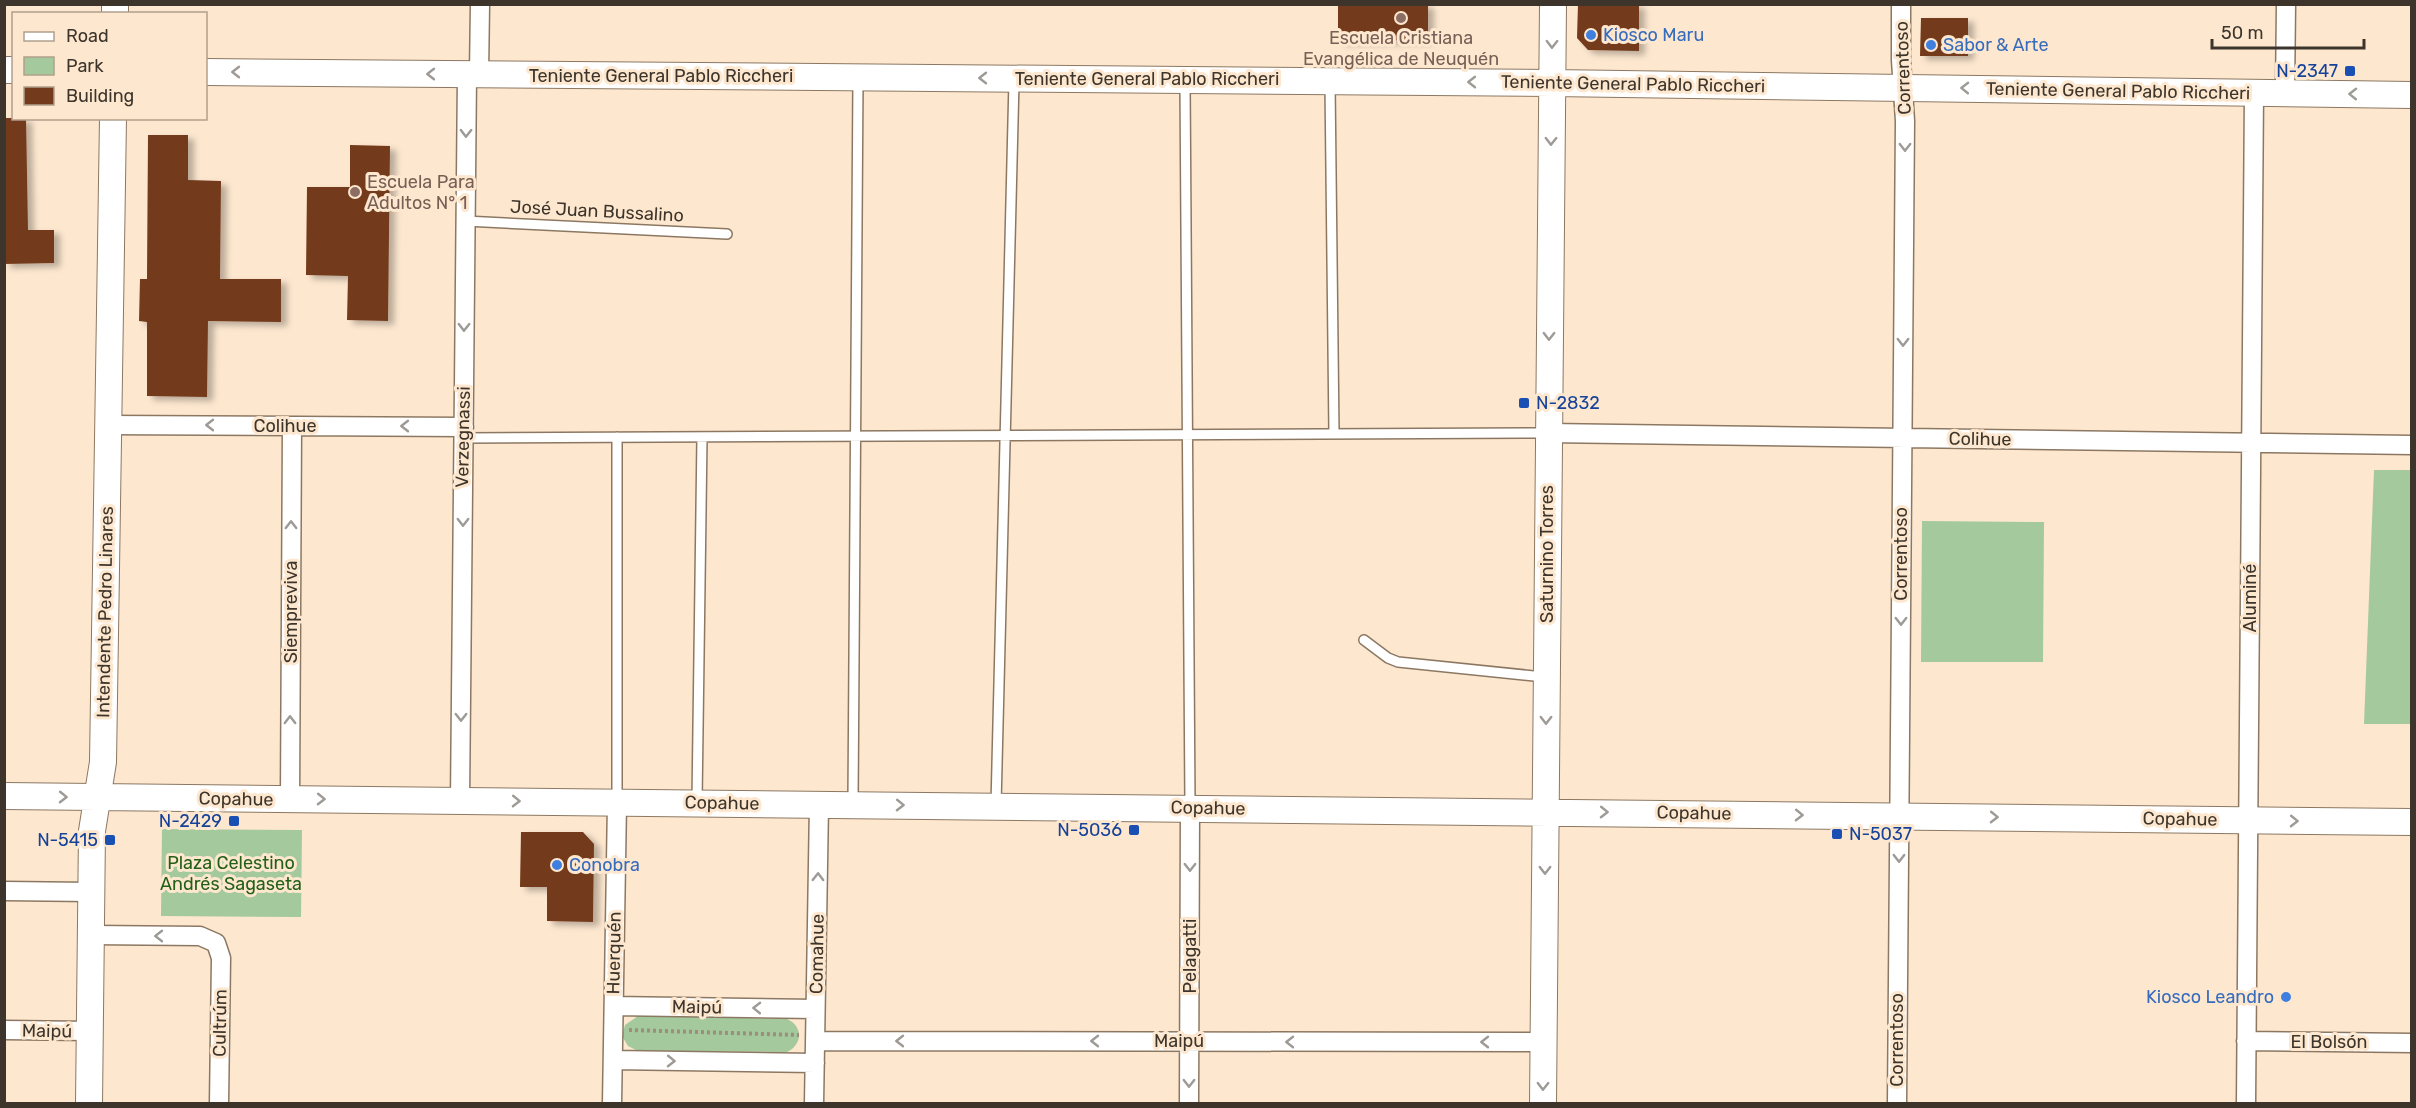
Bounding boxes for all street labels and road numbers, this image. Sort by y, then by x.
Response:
street label: Correntoso [1890,21,1916,115]
street label: Teniente General Pablo Riccheri [529,65,793,87]
street label: Teniente General Pablo Riccheri [1015,68,1279,90]
street label: Teniente General Pablo Riccheri [1501,71,1765,97]
street label: Teniente General Pablo Riccheri [1986,78,2250,104]
street label: José Juan Bussalino [510,195,684,227]
street label: Verzegnassi [451,386,475,488]
street label: Colihue [254,415,316,437]
street label: Colihue [1948,427,2012,451]
street label: Saturnino Torres [1536,485,1558,623]
street label: Intendente Pedro Linares [92,506,118,718]
street label: Correntoso [1890,507,1912,601]
street label: Siempreviva [280,561,302,663]
street label: Aluminé [2239,564,2261,632]
street label: Copahue [198,787,274,811]
street label: Copahue [684,791,760,815]
street label: Copahue [1170,796,1246,820]
street label: Copahue [1656,801,1732,825]
street label: Copahue [2142,807,2218,831]
street label: Huerquén [602,911,626,995]
street label: Comahue [805,914,829,994]
street label: Pelagatti [1179,919,1201,993]
street label: Cultrúm [208,989,232,1057]
street label: Correntoso [1886,993,1908,1087]
street label: Maipú [672,996,722,1018]
street label: Maipú [22,1020,72,1042]
street label: Maipú [1154,1030,1204,1052]
street label: El Bolsón [2291,1031,2367,1053]

